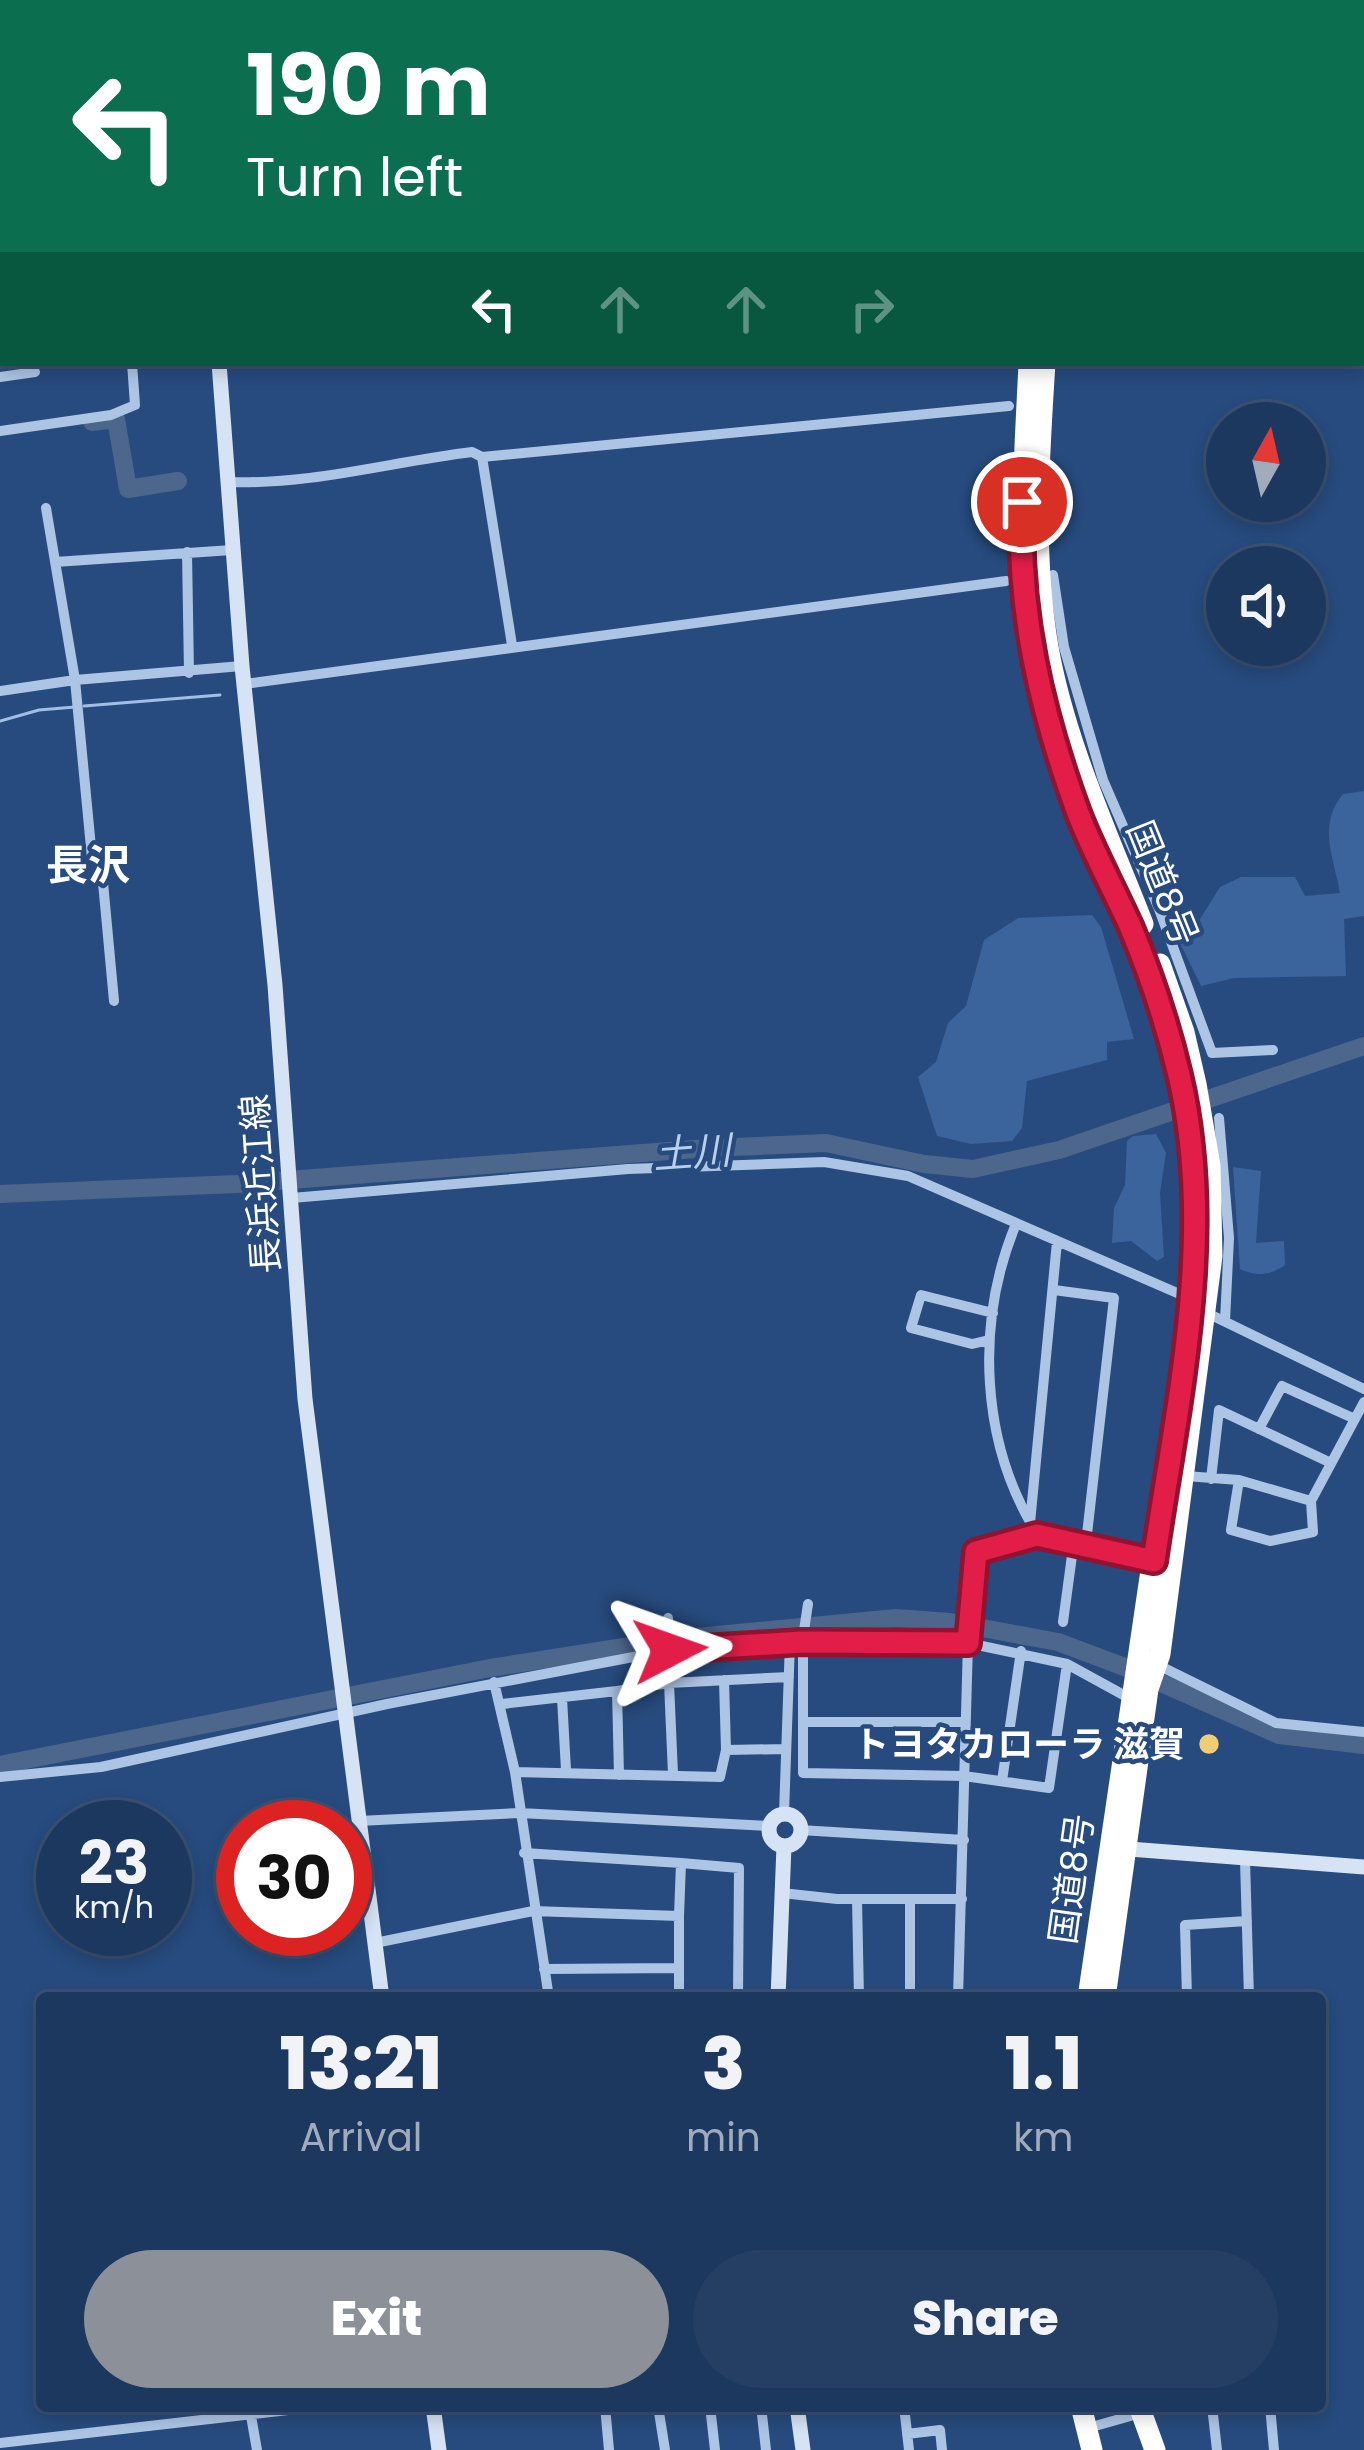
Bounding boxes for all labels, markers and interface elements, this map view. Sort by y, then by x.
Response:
text: 190 m [246,27,491,144]
icon: left [48,48,204,204]
text: Turn left [246,139,463,215]
icon: left [461,276,527,342]
icon: ahead [587,276,653,342]
icon: ahead [713,276,779,342]
icon: right [839,276,905,342]
north arrow [1206,402,1326,522]
map controls [1206,402,1326,666]
pin [971,451,1073,553]
icon: arrive [989,469,1055,535]
button: sound [1206,546,1326,666]
street label: 国道8号 [1114,813,1211,953]
district label: 長沢 [46,836,130,895]
street label: 長浜近江線 [229,1092,292,1276]
water label: 土川 [651,1122,737,1183]
position arrow [607,1587,733,1713]
place label: トヨタカローラ 滋賀 [853,1719,1185,1770]
marker: トヨタカローラ 滋賀 [1196,1731,1222,1757]
speed limit sign: 30 [216,1800,372,1956]
street label: 国道8号 [1037,1811,1106,1947]
text: 23 [79,1821,149,1905]
text: km/h [74,1886,154,1929]
text: 13:21 [280,2013,442,2114]
text: 3 [702,2013,745,2114]
text: 1.1 [1005,2013,1082,2114]
text: Arrival [300,2110,422,2165]
text: min [686,2110,761,2165]
text: km [1013,2110,1074,2165]
button: Exit [84,2250,669,2388]
button: Share [693,2250,1278,2388]

